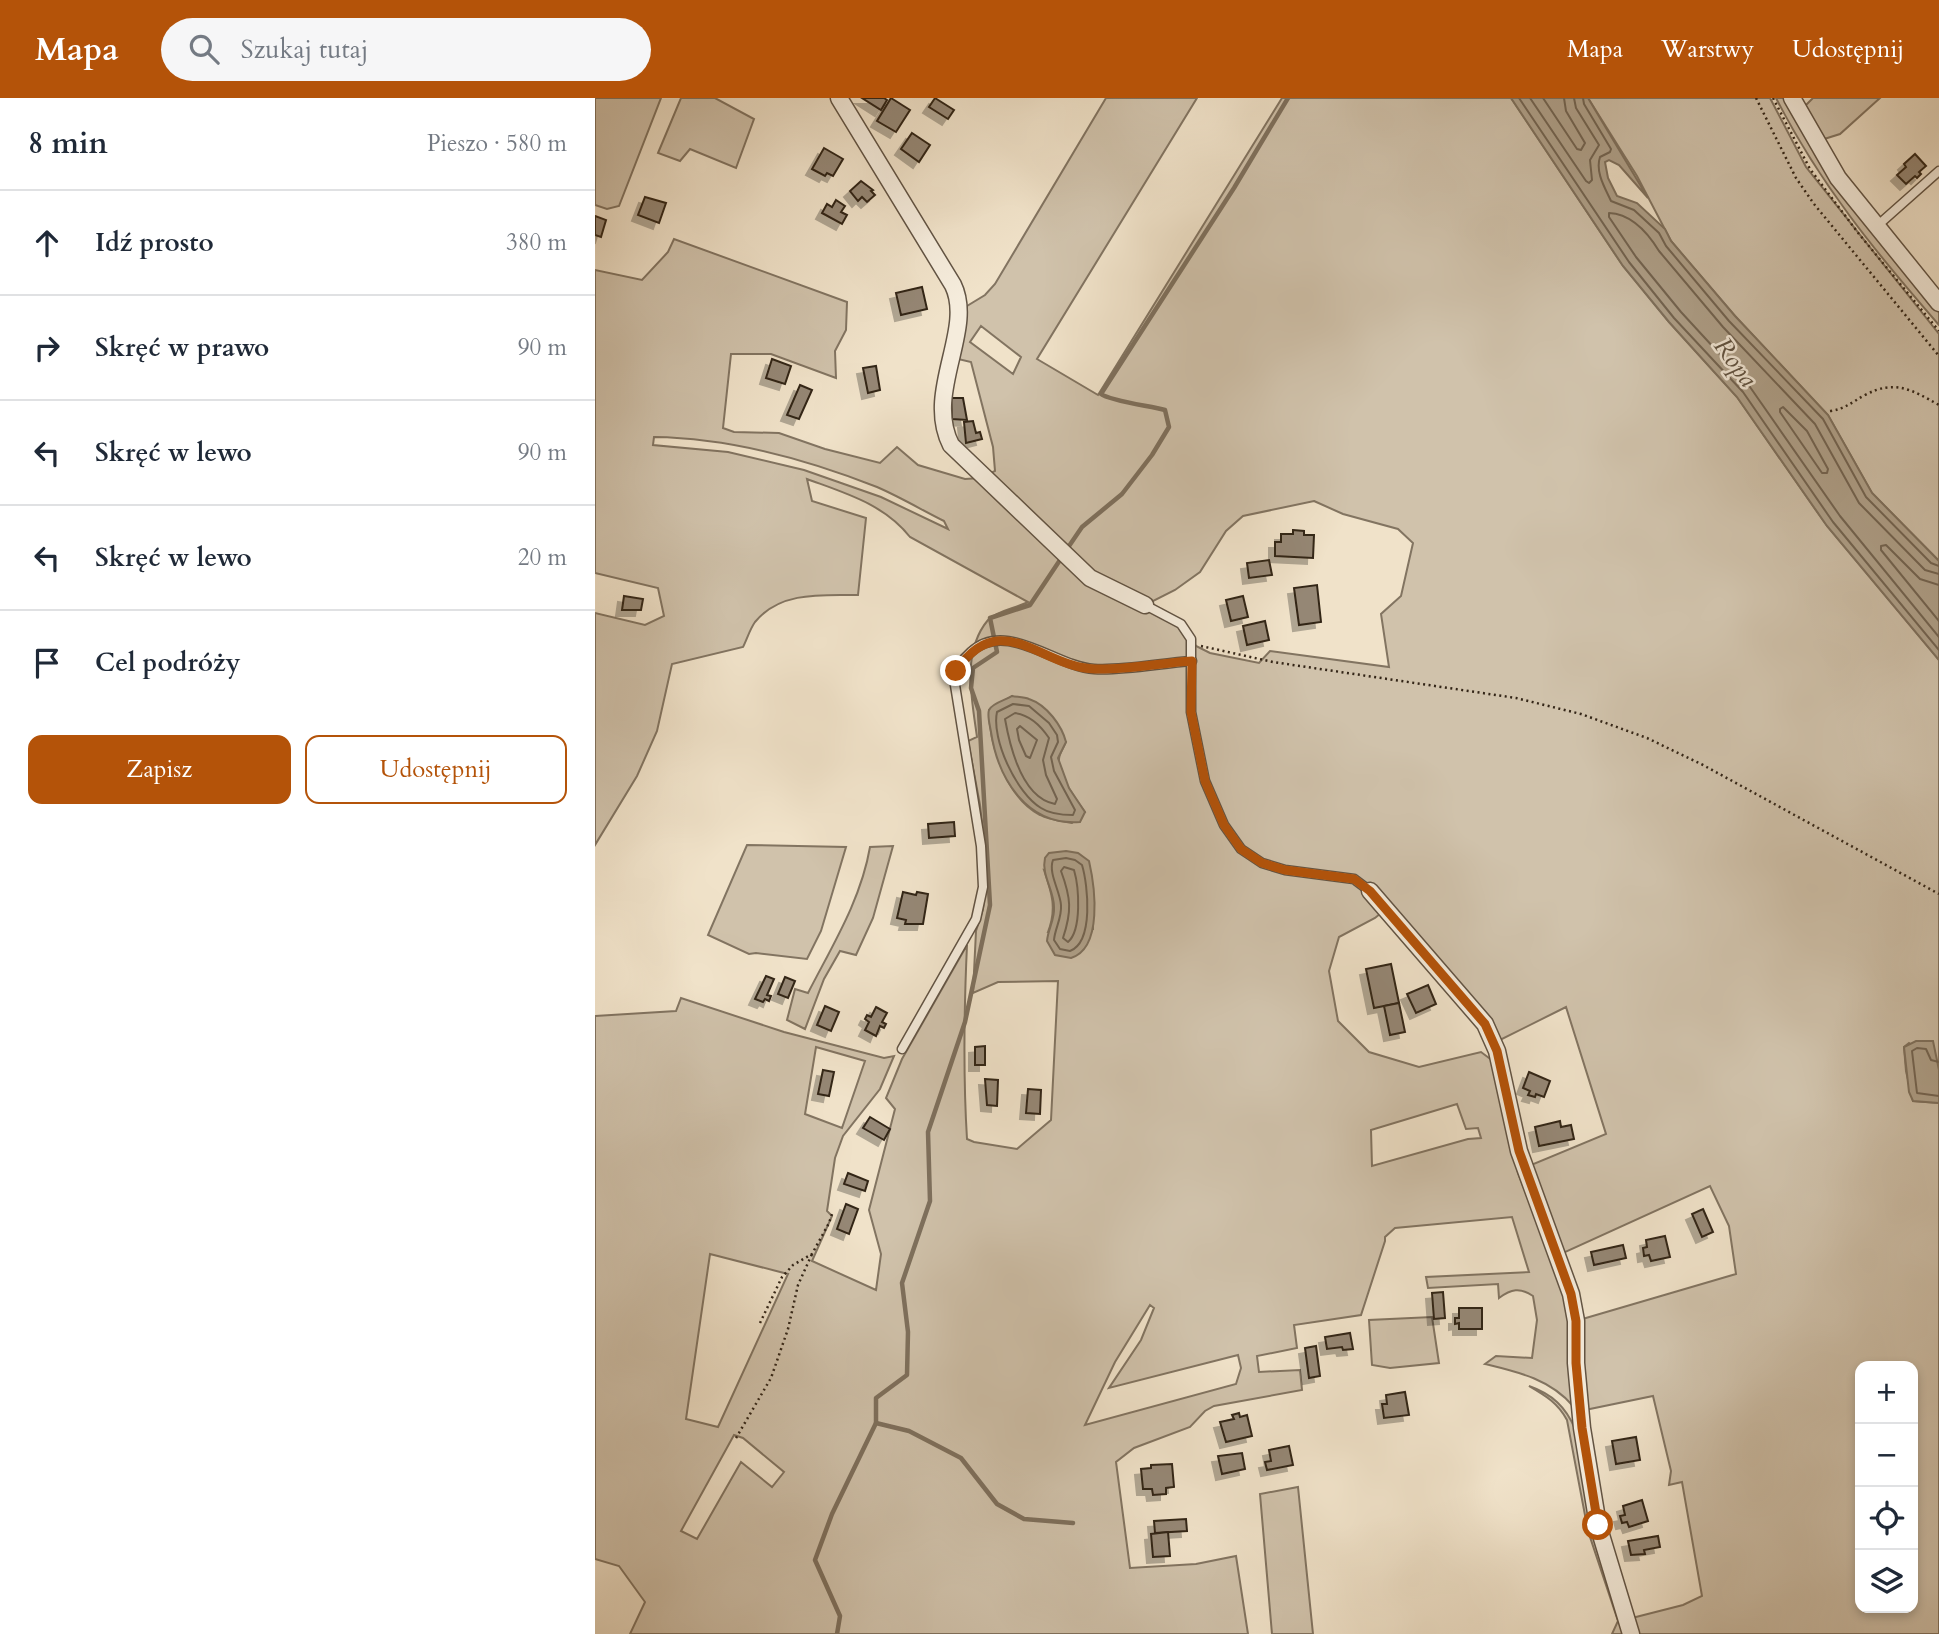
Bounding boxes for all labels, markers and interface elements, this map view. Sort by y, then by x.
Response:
search box [161,18,651,81]
text: Mapa [35,27,119,72]
icon: search [185,30,223,68]
text: Szukaj tutaj [241,32,368,67]
text: Mapa [1567,33,1623,66]
text: Warstwy [1661,33,1754,66]
text: Udostępnij [1792,33,1904,66]
text: 8 min [28,123,108,164]
text: Pieszo · 580 m [427,128,567,159]
icon: ahead [28,224,66,262]
text: Idź prosto [95,225,214,260]
text: 380 m [506,227,567,258]
icon: right [28,329,66,367]
text: Skręć w prawo [95,330,269,365]
water label: Ropa [1706,330,1766,395]
text: 90 m [518,332,567,363]
icon: left [28,434,66,472]
text: Skręć w lewo [95,435,252,470]
text: 90 m [518,437,567,468]
icon: left [28,539,66,577]
text: Skręć w lewo [95,540,252,575]
text: 20 m [518,542,567,573]
icon: arrive [28,644,66,682]
text: Cel podróży [95,645,241,680]
route end [940,655,971,686]
button: Zapisz [28,735,291,804]
button: Udostępnij [305,735,567,804]
map controls [1855,1361,1918,1613]
button: + [1855,1361,1918,1424]
button: − [1855,1424,1918,1487]
button: locate [1855,1487,1918,1550]
route start [1582,1509,1613,1540]
button: layers [1855,1550,1918,1613]

